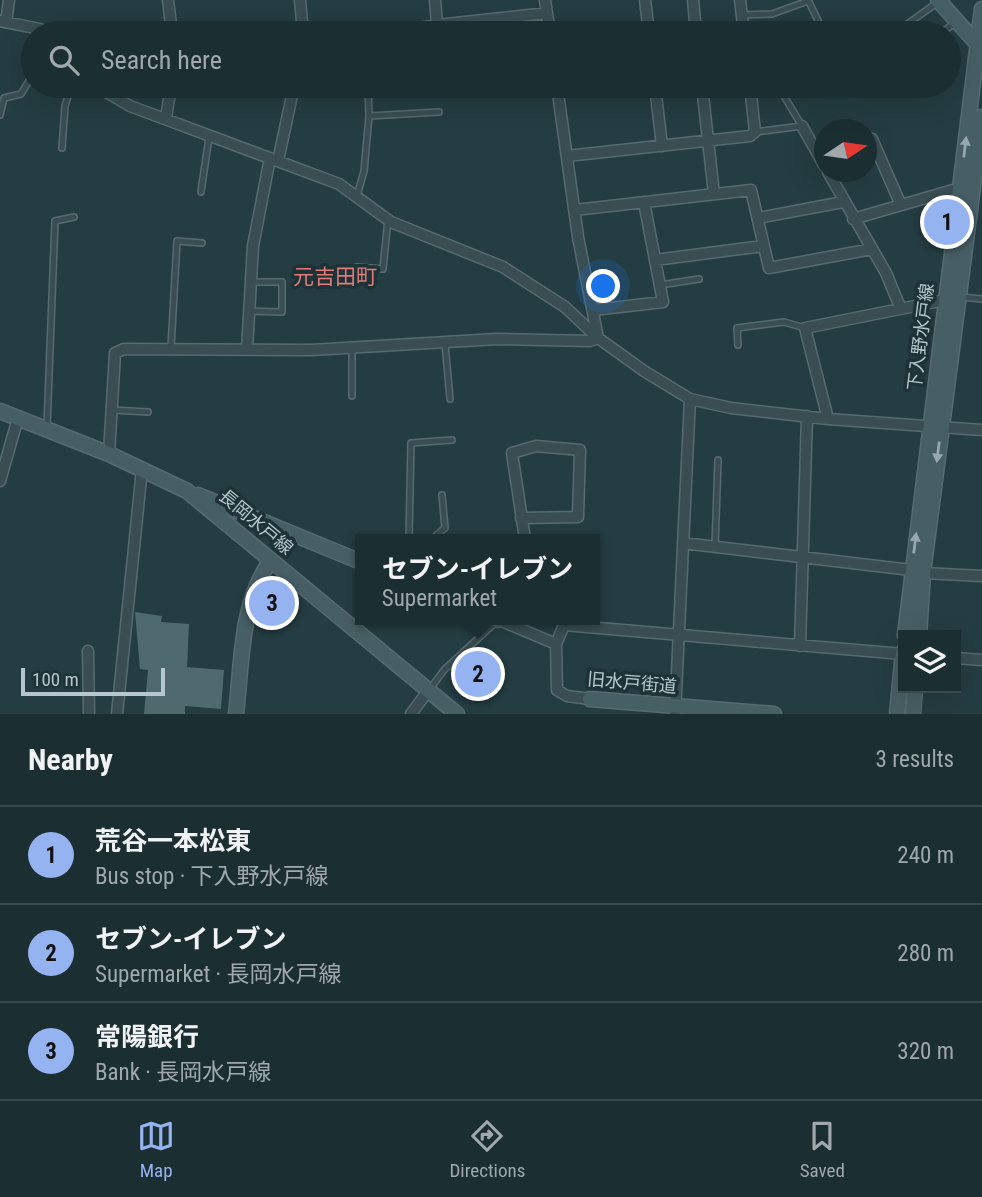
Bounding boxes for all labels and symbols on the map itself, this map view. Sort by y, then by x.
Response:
north arrow [814,119,877,182]
one-way arrow [959,136,970,158]
pin: 1 [924,196,970,248]
district label: 元吉田町 [293,265,377,289]
your location [586,269,620,303]
street label: 下入野水戸線 [904,282,938,392]
one-way arrow [933,441,944,463]
street label: 長岡水戸線 [215,485,298,559]
one-way arrow [909,532,920,554]
pin: 3 [249,577,295,629]
pin: 2 [455,648,501,700]
scale bar [21,665,164,697]
street label: 旧水戸街道 [586,668,678,697]

